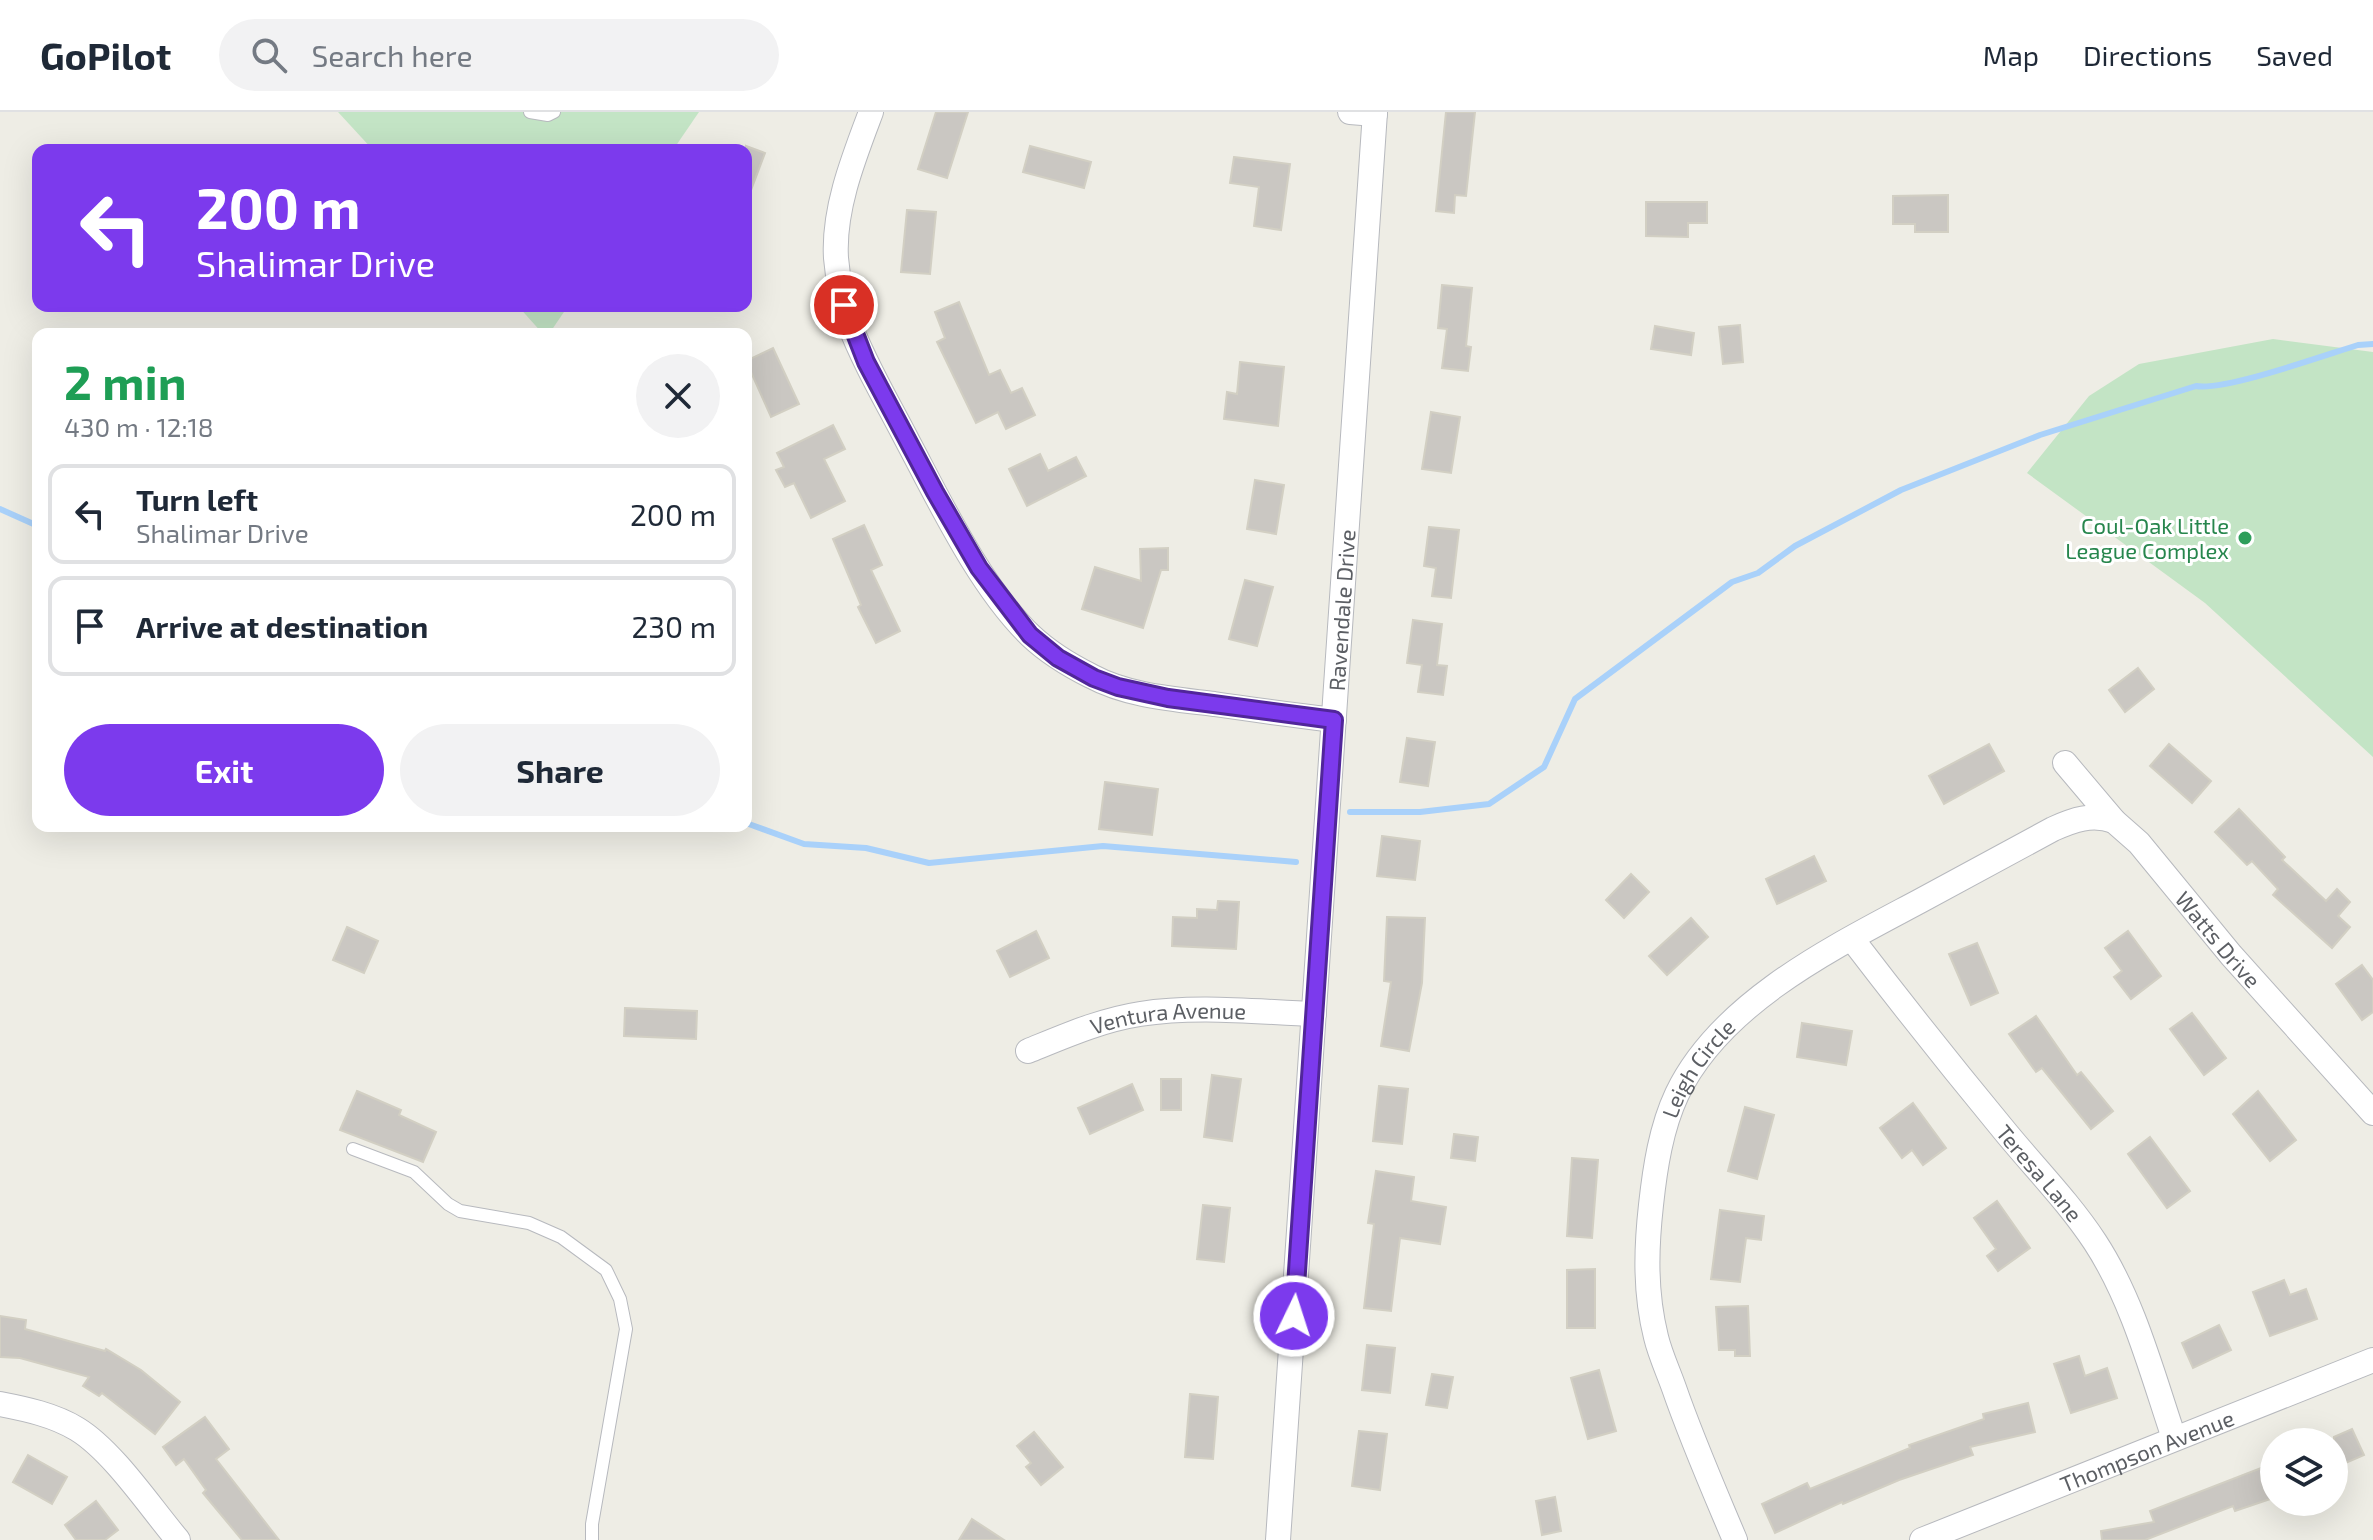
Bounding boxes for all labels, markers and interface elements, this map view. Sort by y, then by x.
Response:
search box [219,19,779,91]
text: GoPilot [40,32,171,78]
icon: search [247,33,291,77]
text: Search here [311,37,473,73]
text: Map [1983,38,2039,72]
text: Directions [2083,38,2212,72]
text: Saved [2256,38,2333,72]
text: 200 m [196,173,361,240]
icon: left [64,176,168,280]
text: Shalimar Drive [196,241,435,284]
pin [810,271,878,339]
icon: arrive [822,283,866,327]
text: 2 min [64,352,187,410]
button: close [636,354,720,438]
text: 430 m · 12:18 [64,411,214,442]
text: Turn left [136,481,258,517]
icon: left [68,492,112,536]
text: 200 m [630,496,716,532]
place label: Coul-Oak Little League Complex [2065,512,2229,563]
text: Shalimar Drive [136,517,309,548]
street label: Ravendale Drive [1323,528,1360,692]
marker: Coul-Oak Little League Complex [2236,529,2254,547]
icon: arrive [68,604,112,648]
text: Arrive at destination [136,608,428,644]
text: 230 m [631,608,716,644]
button: Exit [64,724,384,816]
button: Share [400,724,720,816]
street label: Watts Drive [2171,886,2267,992]
street label: Ventura Avenue [1087,997,1247,1039]
street label: Leigh Circle [1656,1013,1740,1121]
street label: Teresa Lane [1992,1119,2088,1226]
position arrow [1252,1274,1336,1358]
street label: Thompson Avenue [2056,1404,2237,1497]
map controls [2260,1428,2348,1516]
button: layers [2260,1428,2348,1516]

